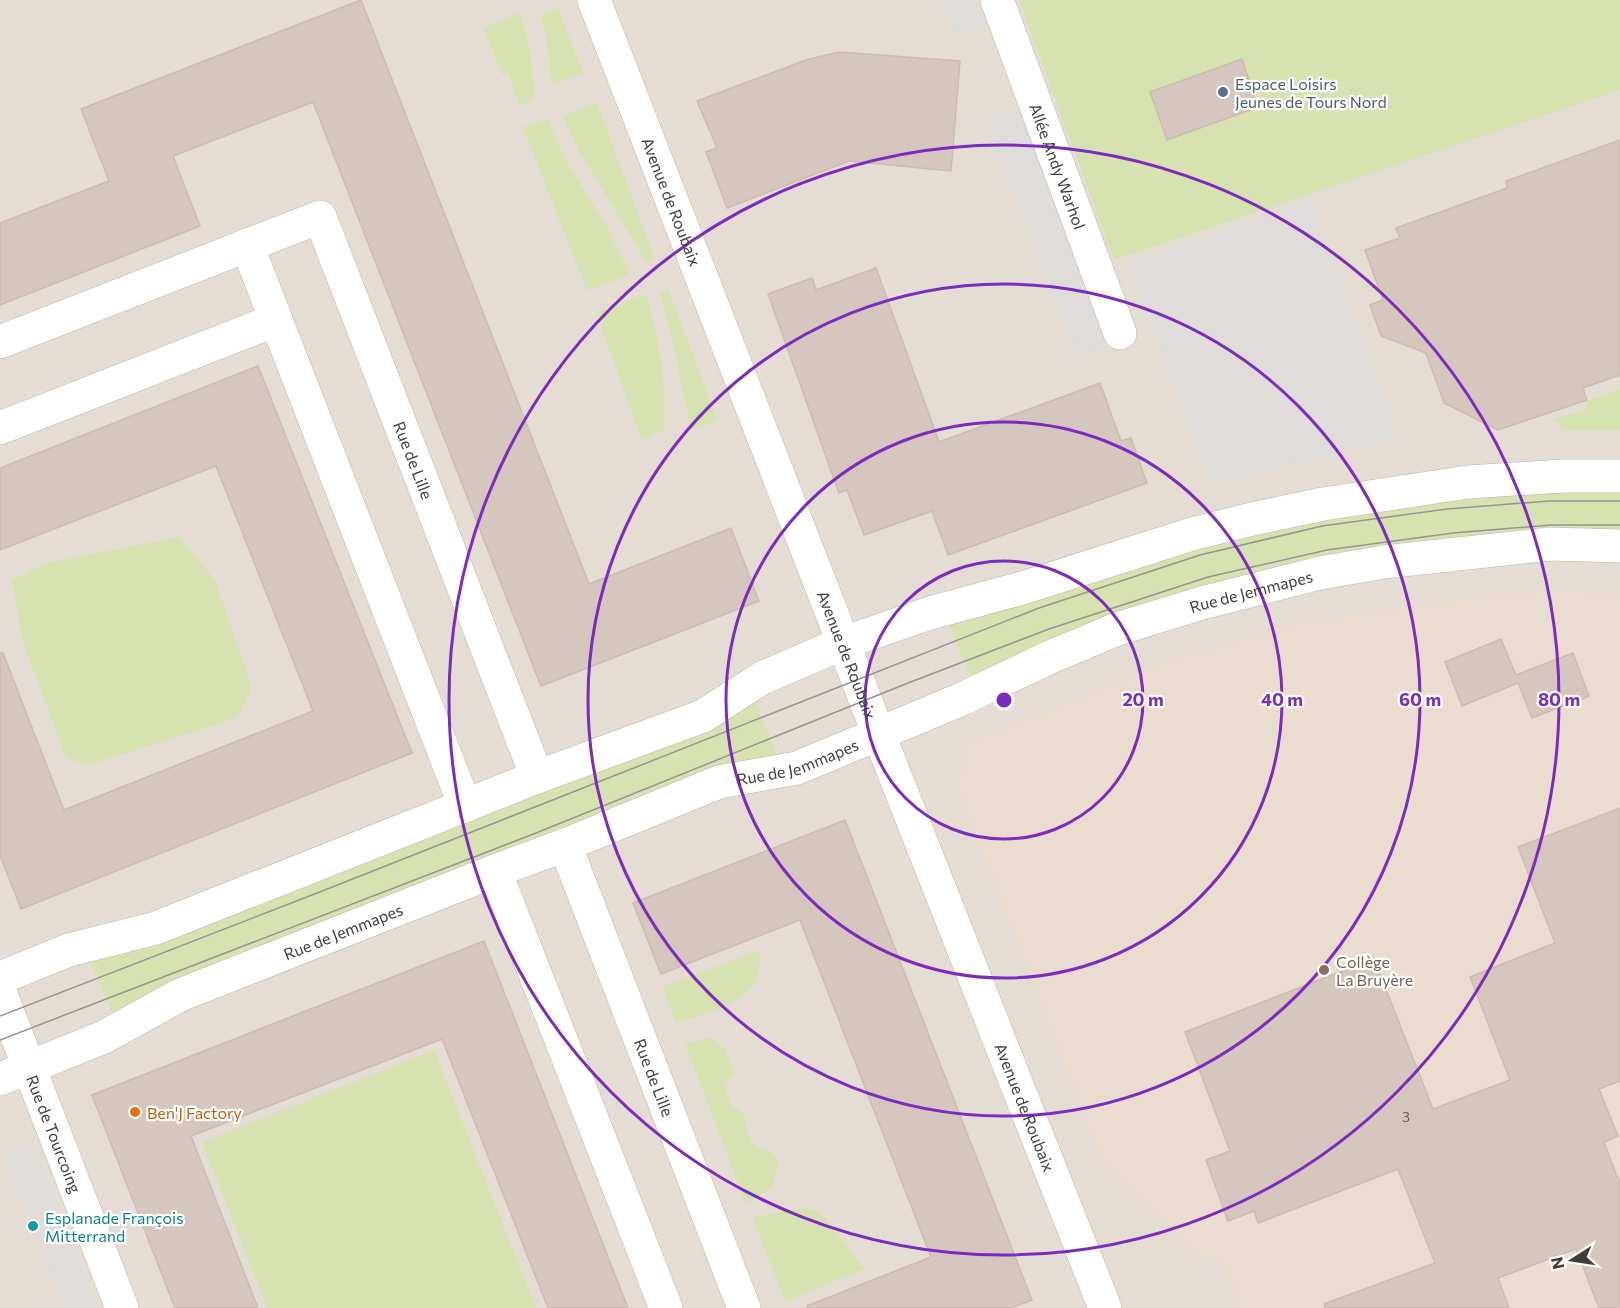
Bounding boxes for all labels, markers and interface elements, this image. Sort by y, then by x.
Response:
place label: Espace Loisirs Jeunes de Tours Nord [1235,74,1387,111]
marker: Espace Loisirs Jeunes de Tours Nord [1216,85,1230,99]
street label: Allée Andy Warhol [1026,100,1090,232]
street label: Avenue de Roubaix [639,134,706,269]
street label: Rue de Lille [390,418,438,501]
street label: Rue de Jemmapes [1187,566,1314,616]
street label: Avenue de Roubaix [814,587,881,722]
text: 20 m [1122,688,1164,710]
text: 40 m [1261,688,1303,710]
text: 60 m [1399,688,1441,710]
text: 80 m [1538,688,1580,710]
centre of rings [994,690,1014,710]
street label: Rue de Jemmapes [735,734,861,788]
street label: Rue de Jemmapes [281,899,405,963]
place label: Collège La Bruyère [1336,952,1413,989]
marker: Collège La Bruyère [1317,963,1331,977]
street label: Rue de Lille [631,1036,678,1119]
street label: Avenue de Roubaix [992,1040,1060,1174]
street label: Rue de Tourcoing [23,1072,86,1196]
place label: Ben'J Factory [147,1103,242,1122]
marker: Ben'J Factory [128,1105,142,1119]
house number: 3 [1402,1108,1410,1125]
place label: Esplanade François Mitterrand [45,1208,183,1245]
marker: Esplanade François Mitterrand [26,1219,40,1233]
north arrow [1542,1230,1602,1290]
text: N [1546,1255,1567,1271]

